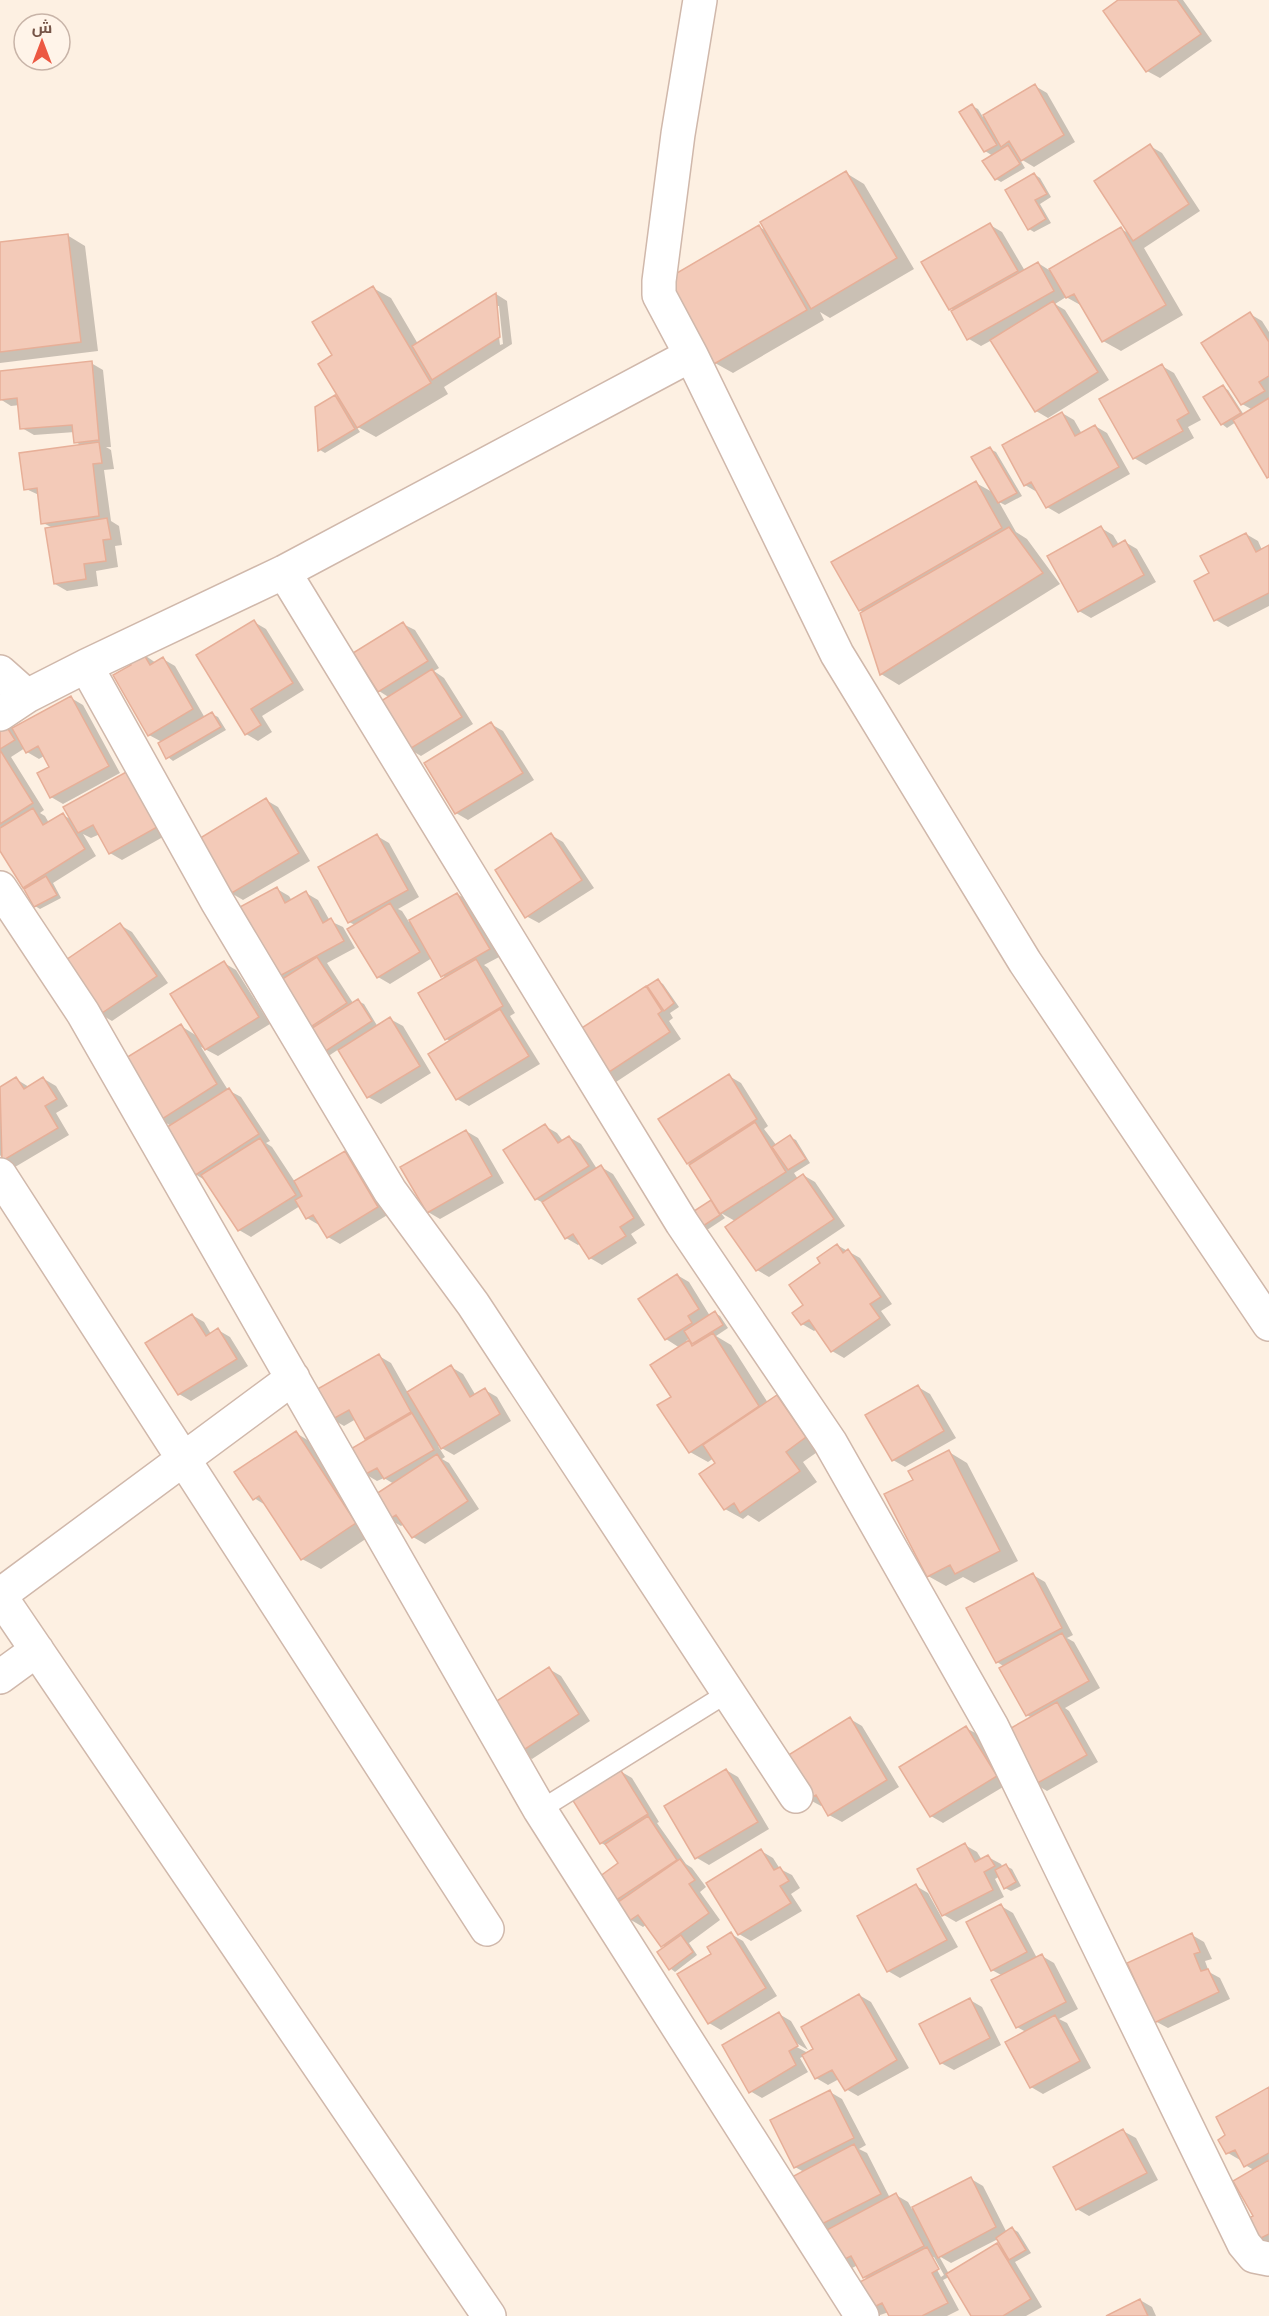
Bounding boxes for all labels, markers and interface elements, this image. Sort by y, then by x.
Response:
north arrow [12,12,72,72]
text: ش [32,18,52,37]

